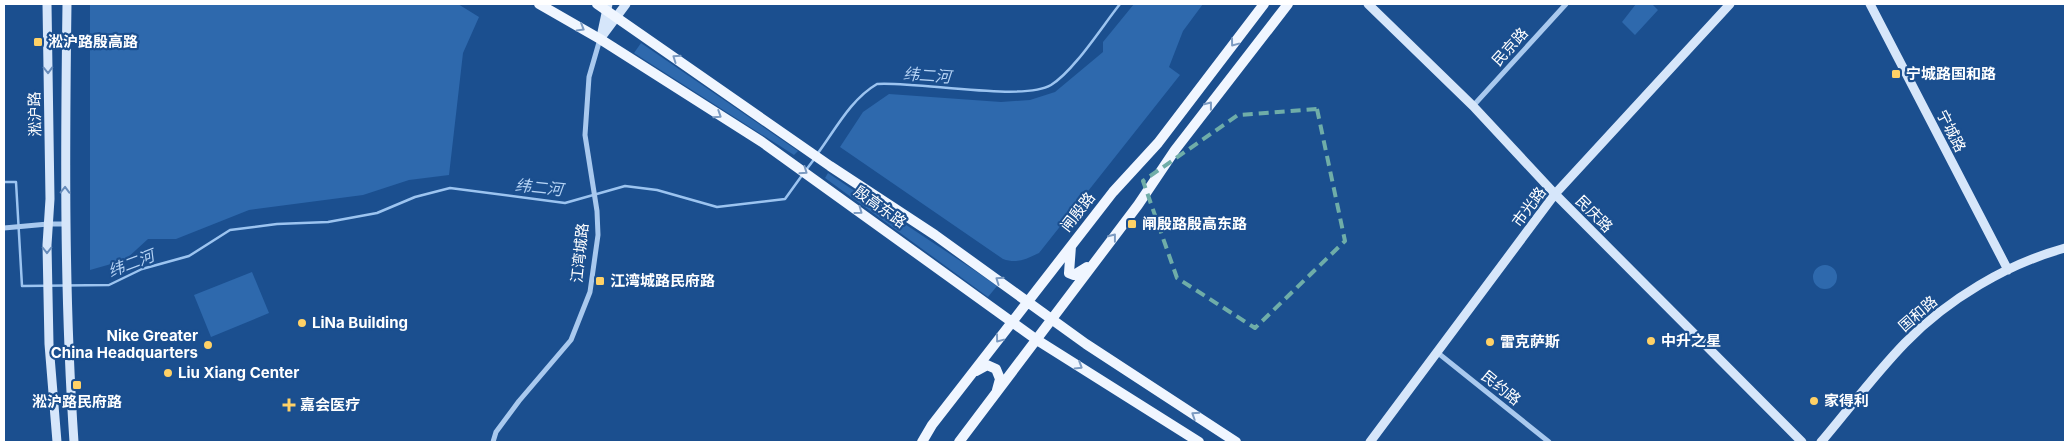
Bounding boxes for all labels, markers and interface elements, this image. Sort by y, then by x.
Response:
one-way arrow [576,21,585,31]
street label: 民京路 [1488,24,1532,70]
place label: 淞沪路殷高路 [48,32,138,51]
marker: 淞沪路殷高路 [32,36,44,48]
one-way arrow [1232,37,1240,46]
one-way arrow [672,55,681,64]
water label: 纬二河 [902,63,955,87]
place label: 宁城路国和路 [1906,64,1996,83]
one-way arrow [43,66,53,74]
marker: 宁城路国和路 [1890,68,1902,80]
street label: 淞沪路 [25,91,44,137]
one-way arrow [1203,101,1212,111]
street label: 宁城路 [1933,106,1970,155]
one-way arrow [713,109,722,119]
one-way arrow [798,165,808,174]
water label: 纬二河 [514,175,567,200]
street label: 殷高东路 [850,181,910,232]
street label: 市光路 [1507,183,1550,230]
one-way arrow [60,186,70,194]
street label: 闸殷路 [1056,188,1099,235]
street label: 民庆路 [1572,191,1617,236]
one-way arrow [853,205,862,213]
place label: 闸殷路殷高东路 [1142,214,1247,233]
marker: 闸殷路殷高东路 [1126,218,1138,230]
street label: 江湾城路 [567,222,592,284]
one-way arrow [1108,234,1116,243]
water label: 纬二河 [105,244,160,281]
one-way arrow [42,246,53,254]
place label: 江湾城路民府路 [610,271,715,290]
marker: 江湾城路民府路 [594,275,606,287]
one-way arrow [995,277,1005,286]
street label: 国和路 [1894,292,1941,336]
place label: LiNa Building [312,313,408,332]
marker: LiNa Building [296,317,308,329]
place label: Nike Greater China Headquarters [51,326,198,362]
place label: 中升之星 [1661,331,1721,350]
place label: 雷克萨斯 [1500,332,1560,351]
one-way arrow [996,333,1005,343]
marker: 中升之星 [1645,335,1657,347]
marker: 雷克萨斯 [1484,336,1496,348]
marker: Nike Greater China Headquarters [202,339,214,351]
one-way arrow [1073,360,1082,369]
place label: Liu Xiang Center [178,363,299,382]
street label: 民约路 [1478,366,1525,409]
marker: Liu Xiang Center [162,367,174,379]
marker: 淞沪路民府路 [71,379,83,391]
place label: 家得利 [1824,391,1869,410]
place label: 淞沪路民府路 [32,392,122,411]
place label: 嘉会医疗 [300,395,360,414]
marker: 家得利 [1808,395,1820,407]
marker: 嘉会医疗 [282,398,296,412]
one-way arrow [1191,412,1200,422]

